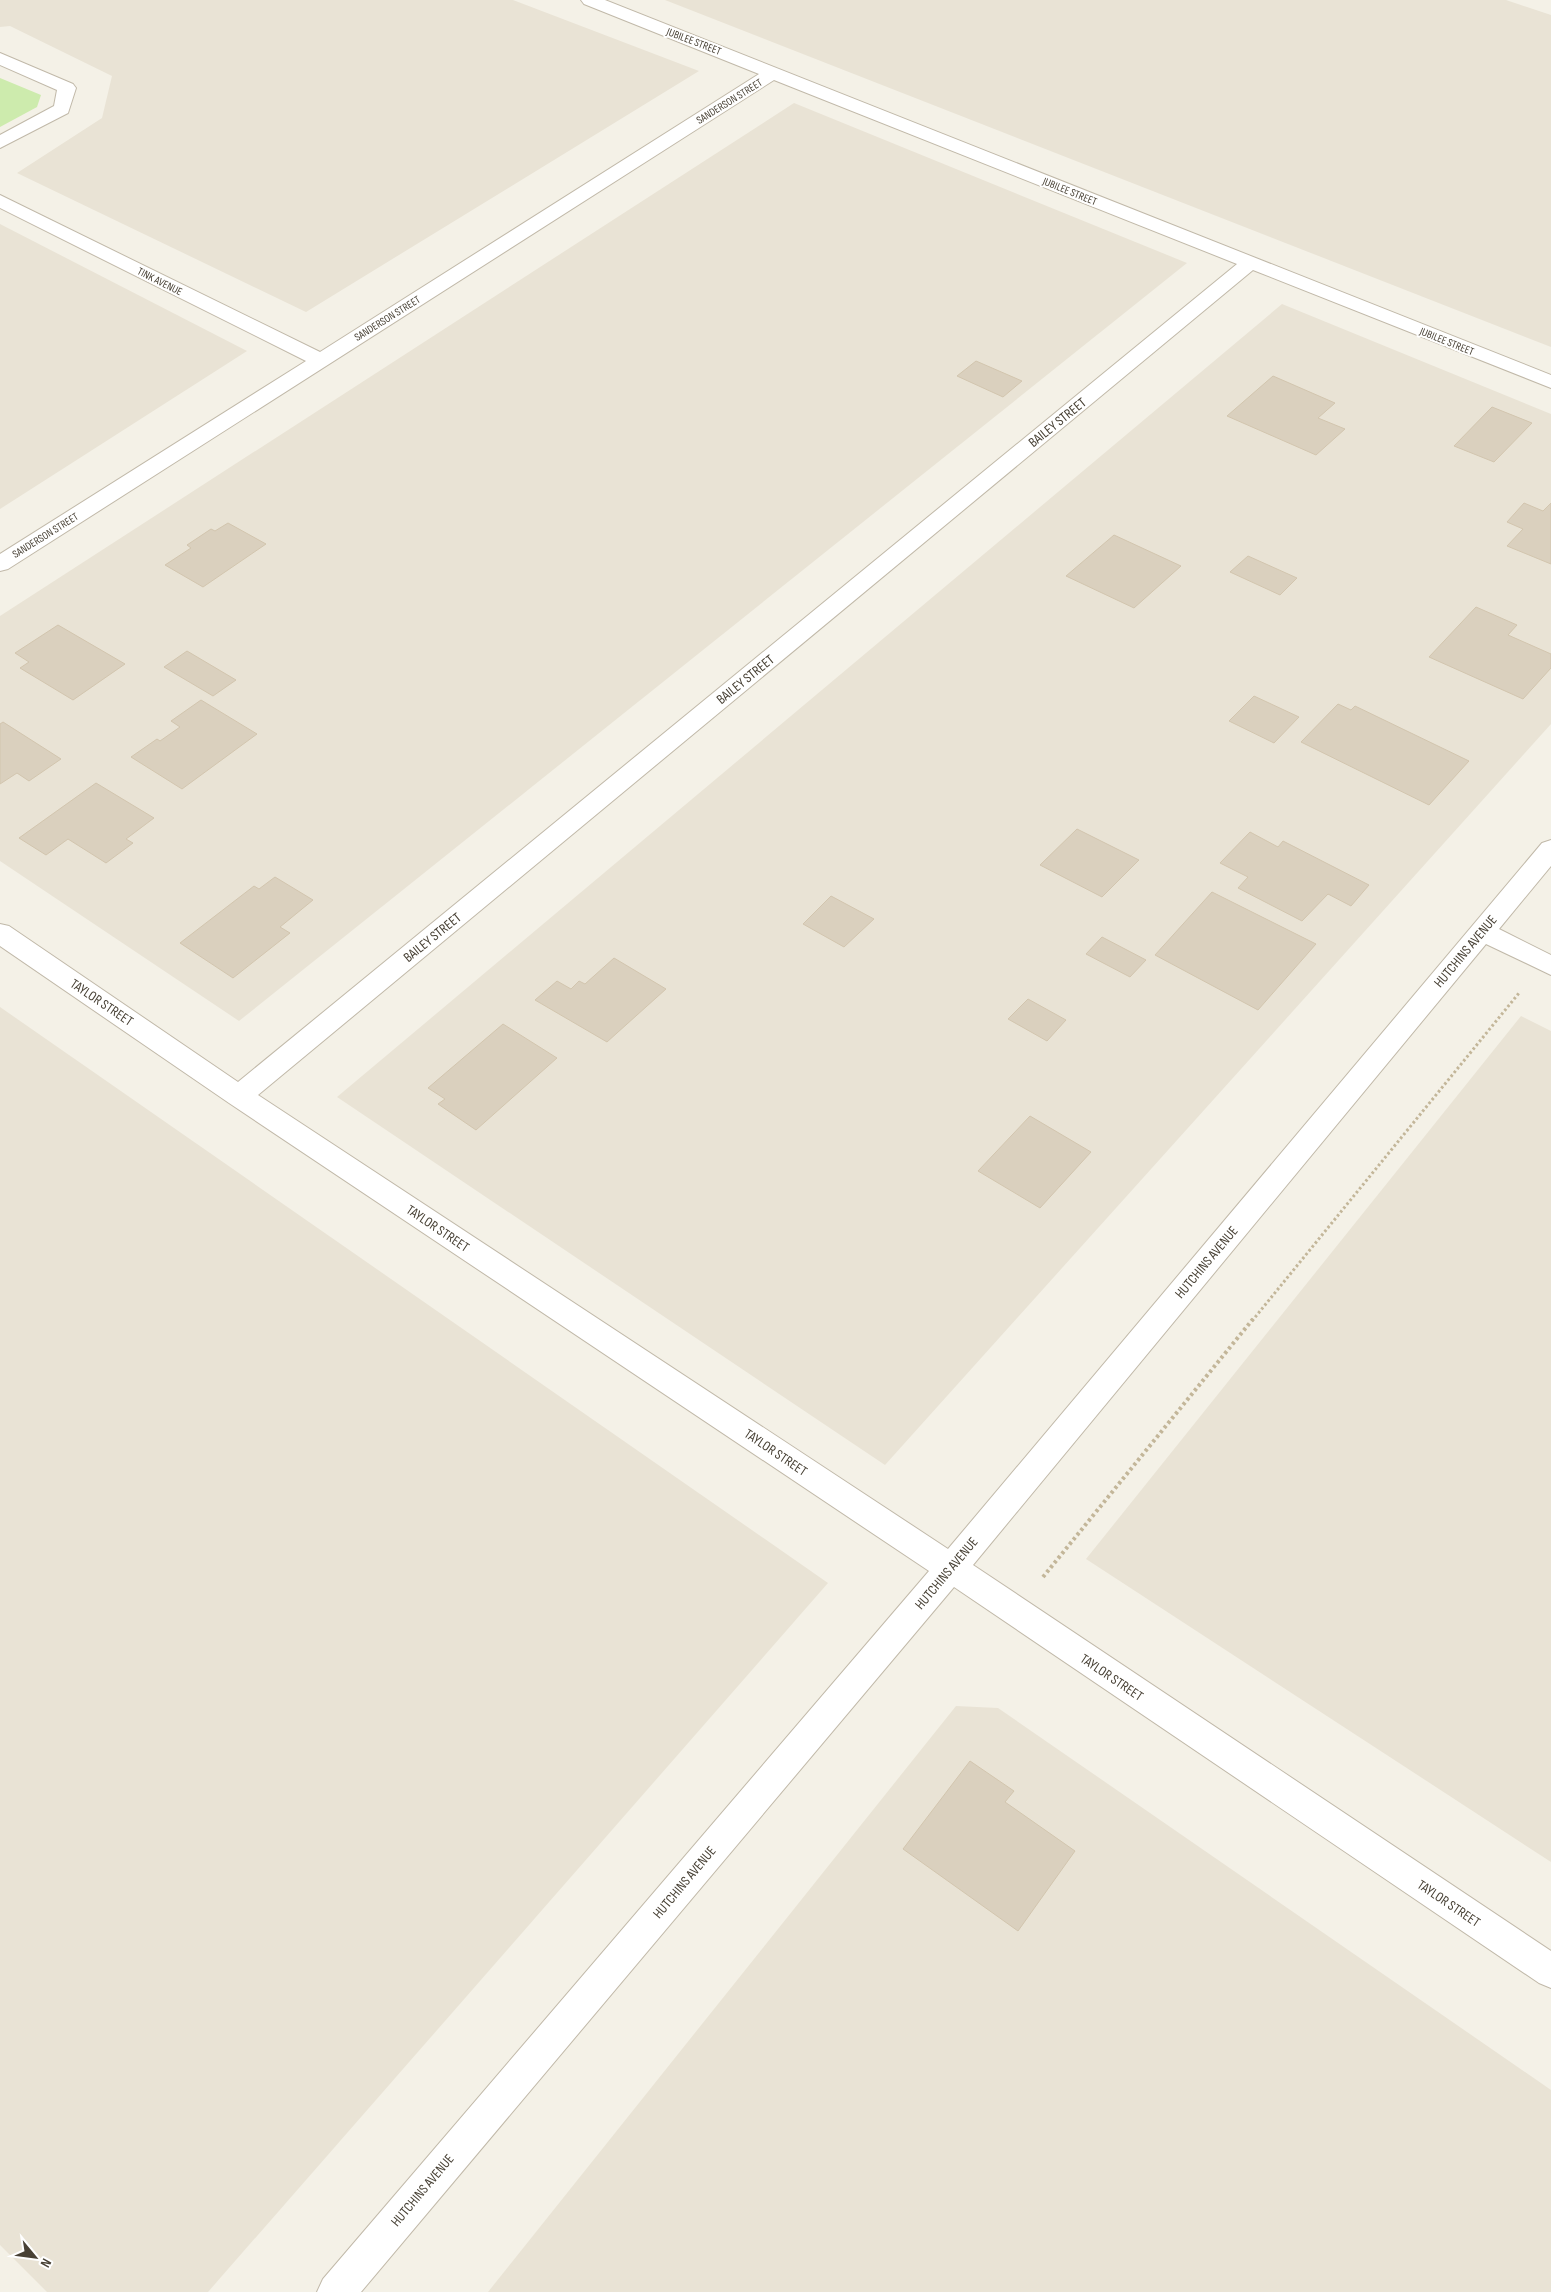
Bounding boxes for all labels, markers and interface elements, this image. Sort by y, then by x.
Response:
street label: JUBILEE STREET [664,25,723,58]
street label: SANDERSON STREET [694,76,765,127]
street label: JUBILEE STREET [1040,174,1099,208]
street label: TINK AVENUE [135,265,184,298]
street label: SANDERSON STREET [352,293,423,344]
street label: JUBILEE STREET [1417,324,1476,358]
street label: BAILEY STREET [1025,394,1090,451]
street label: SANDERSON STREET [10,510,81,561]
street label: BAILEY STREET [713,651,778,708]
street label: BAILEY STREET [400,909,465,966]
street label: HUTCHINS AVENUE [1430,912,1501,991]
street label: TAYLOR STREET [67,975,137,1030]
street label: TAYLOR STREET [403,1201,473,1256]
street label: HUTCHINS AVENUE [1171,1223,1242,1302]
street label: TAYLOR STREET [741,1425,811,1480]
street label: HUTCHINS AVENUE [911,1534,982,1613]
street label: TAYLOR STREET [1077,1650,1147,1705]
street label: HUTCHINS AVENUE [649,1843,720,1922]
street label: TAYLOR STREET [1414,1876,1484,1931]
street label: HUTCHINS AVENUE [387,2151,458,2230]
north arrow [10,2232,60,2282]
text: N [37,2256,55,2270]

